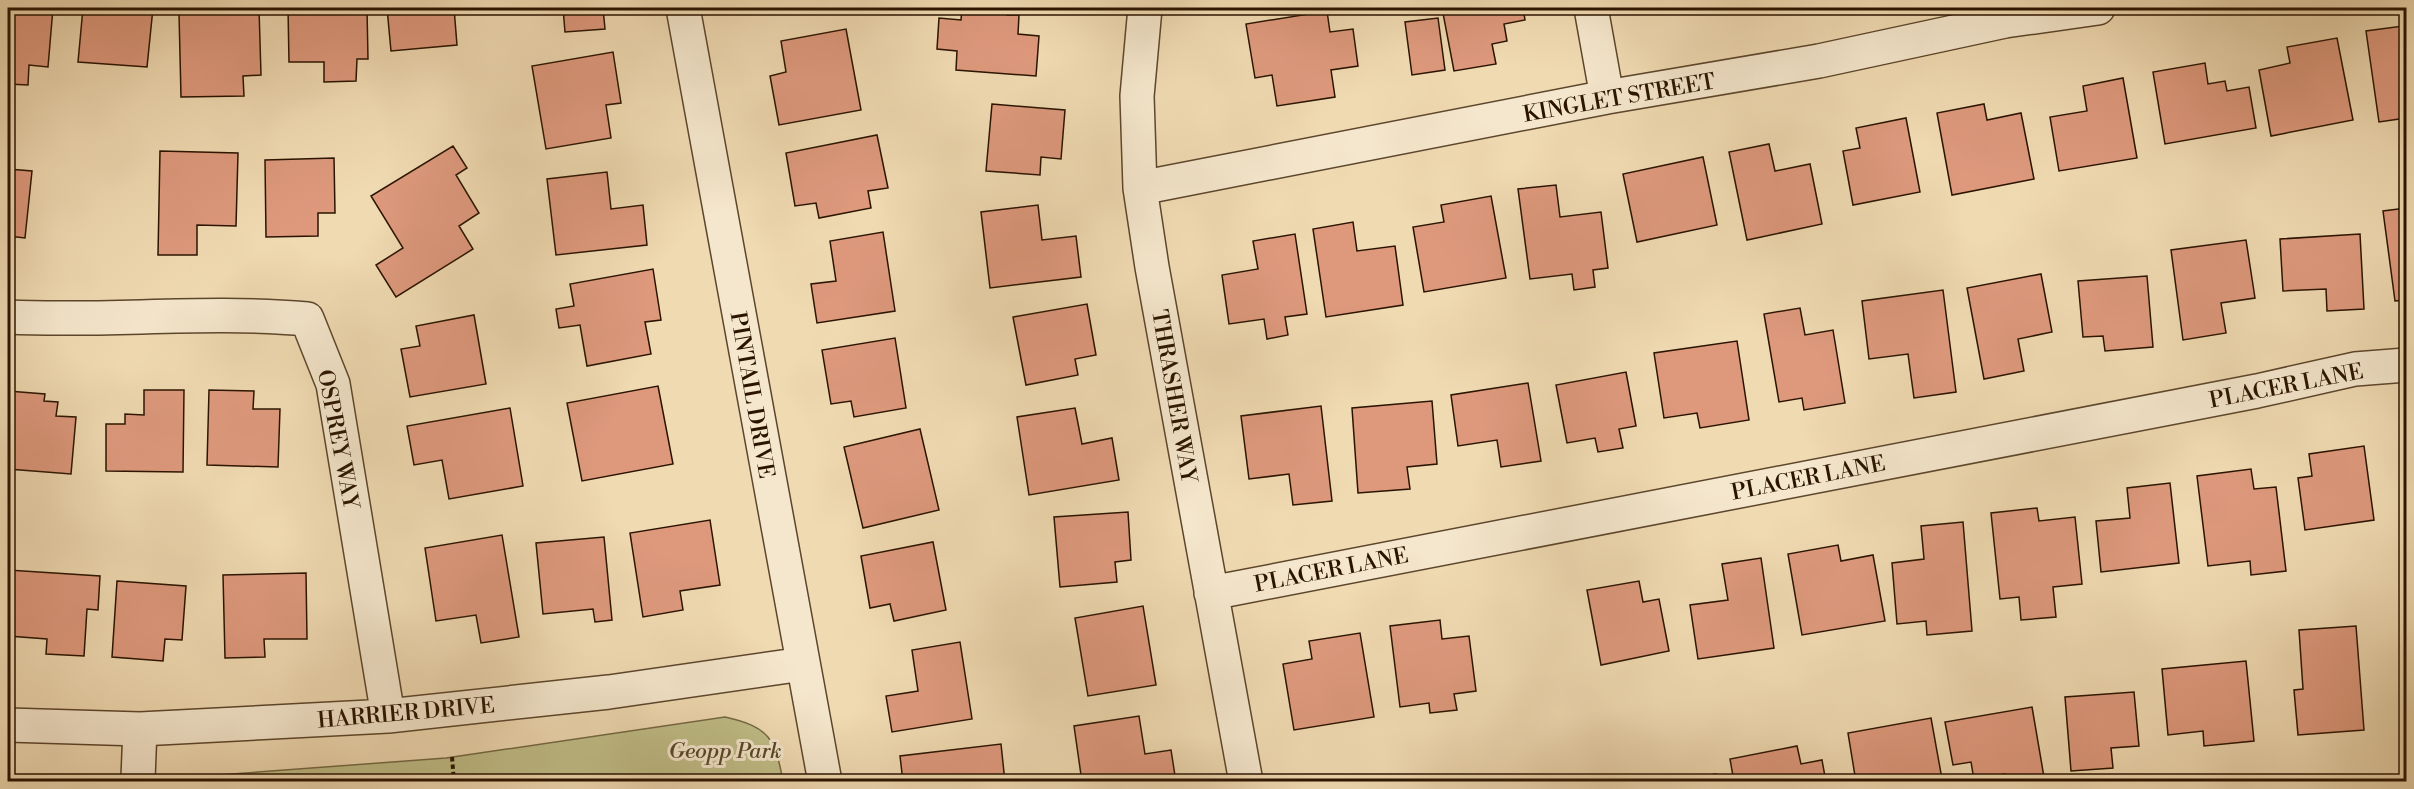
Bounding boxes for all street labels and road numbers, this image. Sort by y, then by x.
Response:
street label: KINGLET STREET [1521,68,1718,129]
street label: THRASHER WAY [1145,308,1202,486]
street label: PINTAIL DRIVE [724,310,779,481]
street label: PLACER LANE [2207,358,2366,415]
street label: OSPREY WAY [311,367,365,513]
street label: PLACER LANE [1729,450,1888,507]
street label: PLACER LANE [1252,542,1411,599]
street label: HARRIER DRIVE [316,692,496,735]

